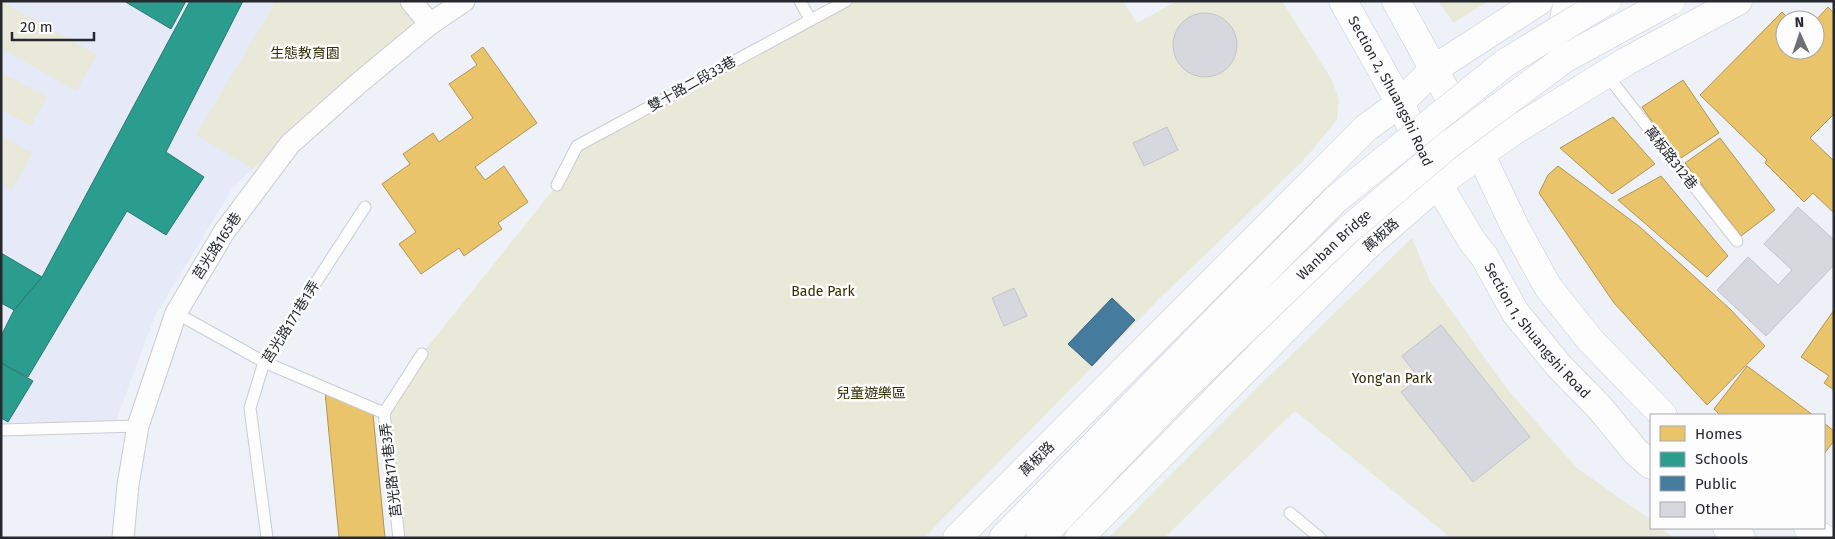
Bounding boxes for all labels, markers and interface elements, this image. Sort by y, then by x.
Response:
scale bar [12,10,95,42]
north arrow [1775,10,1825,60]
street label: Section 2, Shuangshi Road [1345,13,1437,169]
text: N [1794,14,1804,31]
text: 20 m [20,18,53,36]
park label: 生態教育園 [270,45,340,62]
street label: 雙十路二段33巷 [645,53,739,115]
street label: 萬板路312巷 [1641,123,1701,193]
street label: Wanban Bridge [1293,206,1374,283]
street label: 莒光路165巷 [189,209,245,283]
street label: 萬板路 [1360,215,1402,255]
street label: Section 1, Shuangshi Road [1481,260,1594,402]
street label: 莒光路171巷1弄 [259,278,323,366]
park label: Bade Park [791,283,856,300]
park label: Yong'an Park [1352,370,1433,387]
park label: 兒童遊樂區 [836,385,906,402]
legend [1650,414,1825,529]
street label: 莒光路171巷3弄 [377,422,405,518]
text: Homes [1695,425,1742,443]
street label: 萬板路 [1016,438,1058,480]
text: Schools [1695,450,1748,468]
text: Public [1695,475,1737,493]
text: Other [1695,500,1734,518]

